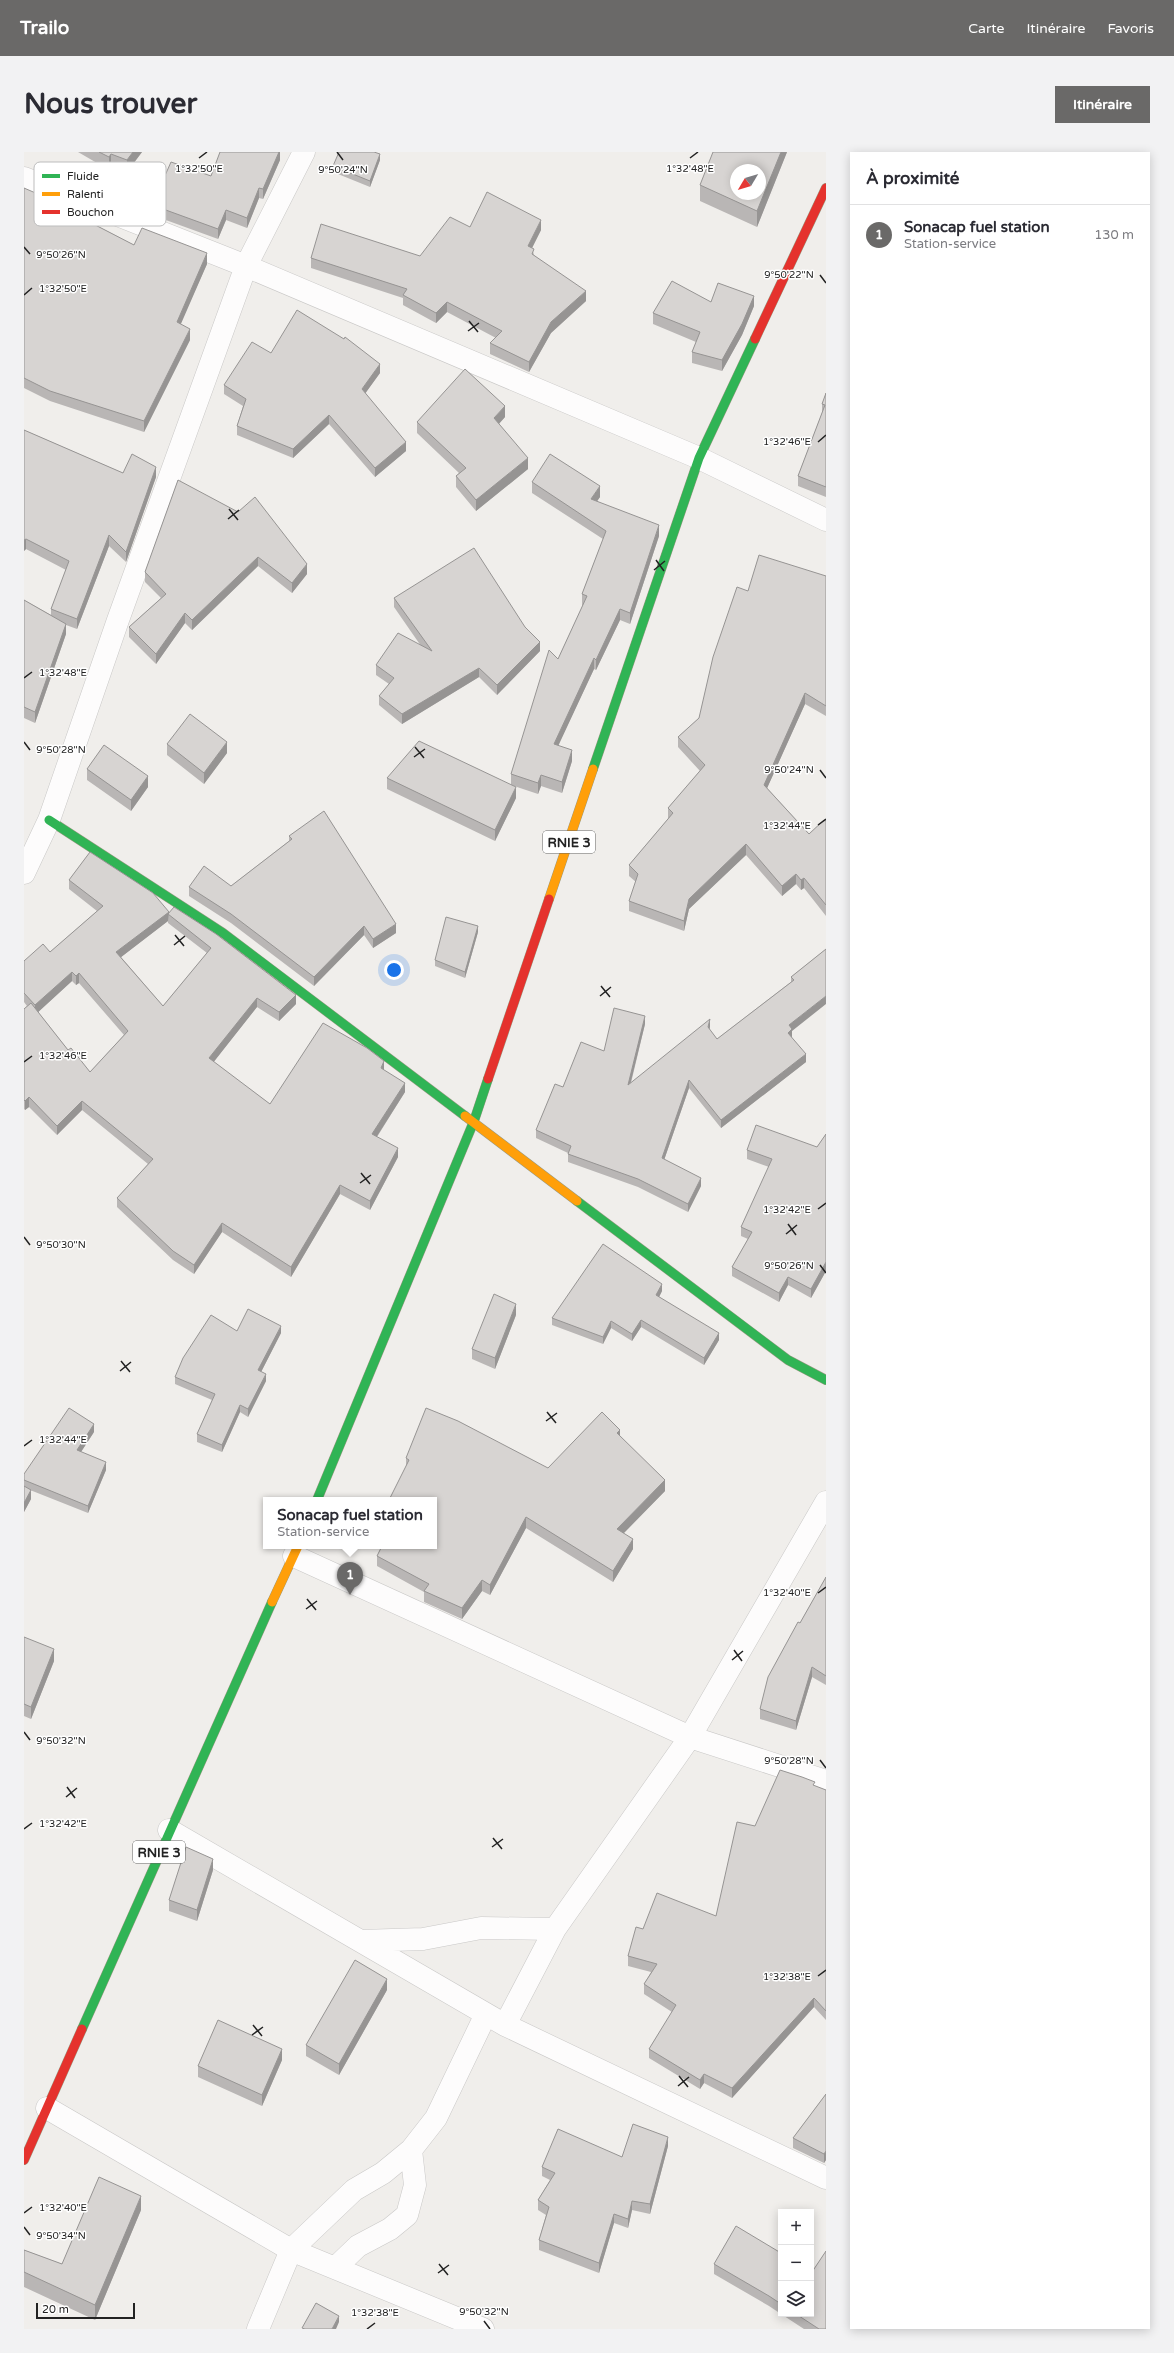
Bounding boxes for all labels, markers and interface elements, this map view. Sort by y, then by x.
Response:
text: Trailo [20,17,69,39]
text: Carte [968,20,1004,37]
text: Itinéraire [1026,20,1085,37]
text: Favoris [1107,20,1154,37]
button: Itinéraire [1055,86,1150,123]
text: Nous trouver [24,87,197,121]
legend [34,162,166,226]
text: 1°32'50"E [175,163,223,175]
text: 1°32'48"E [666,163,714,175]
text: 9°50'24"N [318,164,368,176]
north arrow [730,164,766,200]
text: À proximité [866,168,959,189]
text: Fluide [67,170,99,183]
text: Ralenti [67,188,104,201]
text: Bouchon [67,206,114,219]
text: Sonacap fuel station [904,218,1050,236]
text: 1 [875,227,883,243]
text: 130 m [1094,227,1134,243]
text: Station-service [904,236,996,252]
text: 9°50'26"N [36,249,86,261]
text: 9°50'22"N [764,269,814,281]
text: 1°32'50"E [39,283,87,295]
text: 1°32'46"E [763,436,811,448]
text: 1°32'48"E [39,667,87,679]
text: 9°50'28"N [36,744,86,756]
text: 9°50'24"N [764,764,814,776]
text: 1°32'44"E [763,820,811,832]
road number: RNIE 3 [543,831,595,853]
your location [384,960,404,980]
text: 1°32'46"E [39,1050,87,1062]
text: 1°32'42"E [763,1204,811,1216]
text: 9°50'30"N [36,1239,86,1251]
text: 9°50'26"N [764,1260,814,1272]
text: 1°32'44"E [39,1434,87,1446]
popup [263,1497,437,1549]
text: Sonacap fuel station [277,1506,423,1524]
text: Station-service [277,1524,369,1540]
pin: 1 [337,1562,363,1595]
text: 1°32'40"E [763,1587,811,1599]
text: 9°50'32"N [36,1735,86,1747]
text: 9°50'28"N [764,1755,814,1767]
text: 1°32'42"E [39,1818,87,1830]
road number: RNIE 3 [133,1841,185,1863]
text: 1°32'38"E [763,1971,811,1983]
text: 1°32'40"E [39,2202,87,2214]
map controls [778,2209,814,2317]
button: + [778,2209,814,2245]
text: 9°50'34"N [36,2230,86,2242]
button: − [778,2245,814,2281]
button: layers [778,2281,814,2317]
scale bar [36,2301,135,2320]
text: 20 m [42,2303,69,2316]
text: 9°50'32"N [459,2306,509,2318]
text: 1°32'38"E [351,2307,399,2319]

